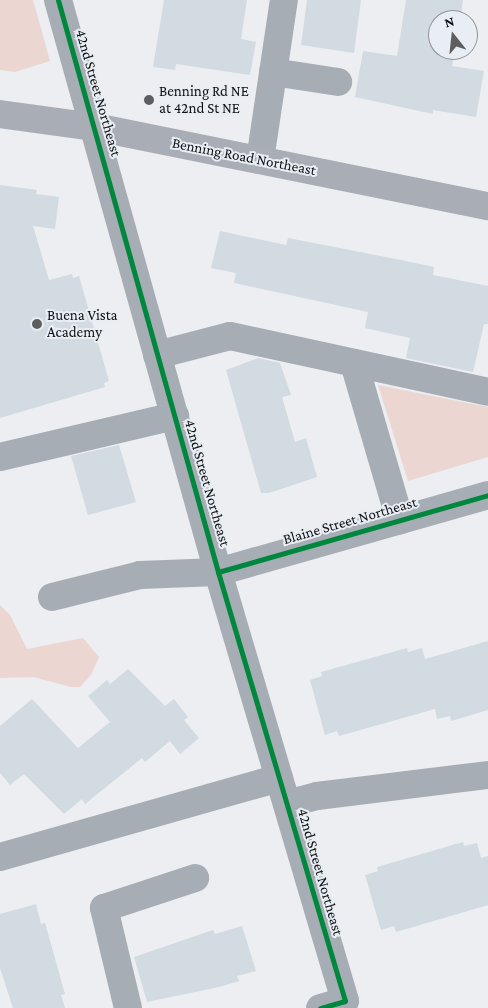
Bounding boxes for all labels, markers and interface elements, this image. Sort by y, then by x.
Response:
north arrow [428,10,478,60]
text: N [442,13,456,31]
street label: 42nd Street Northeast [71,27,125,159]
place label: Benning Rd NE at 42nd St NE [159,82,249,117]
marker: Benning Rd NE at 42nd St NE [143,94,155,106]
street label: Benning Road Northeast [171,134,317,180]
place label: Buena Vista Academy [47,306,118,341]
marker: Buena Vista Academy [31,318,43,330]
street label: 42nd Street Northeast [180,417,234,549]
street label: Blaine Street Northeast [281,493,419,549]
street label: 42nd Street Northeast [293,806,347,938]

